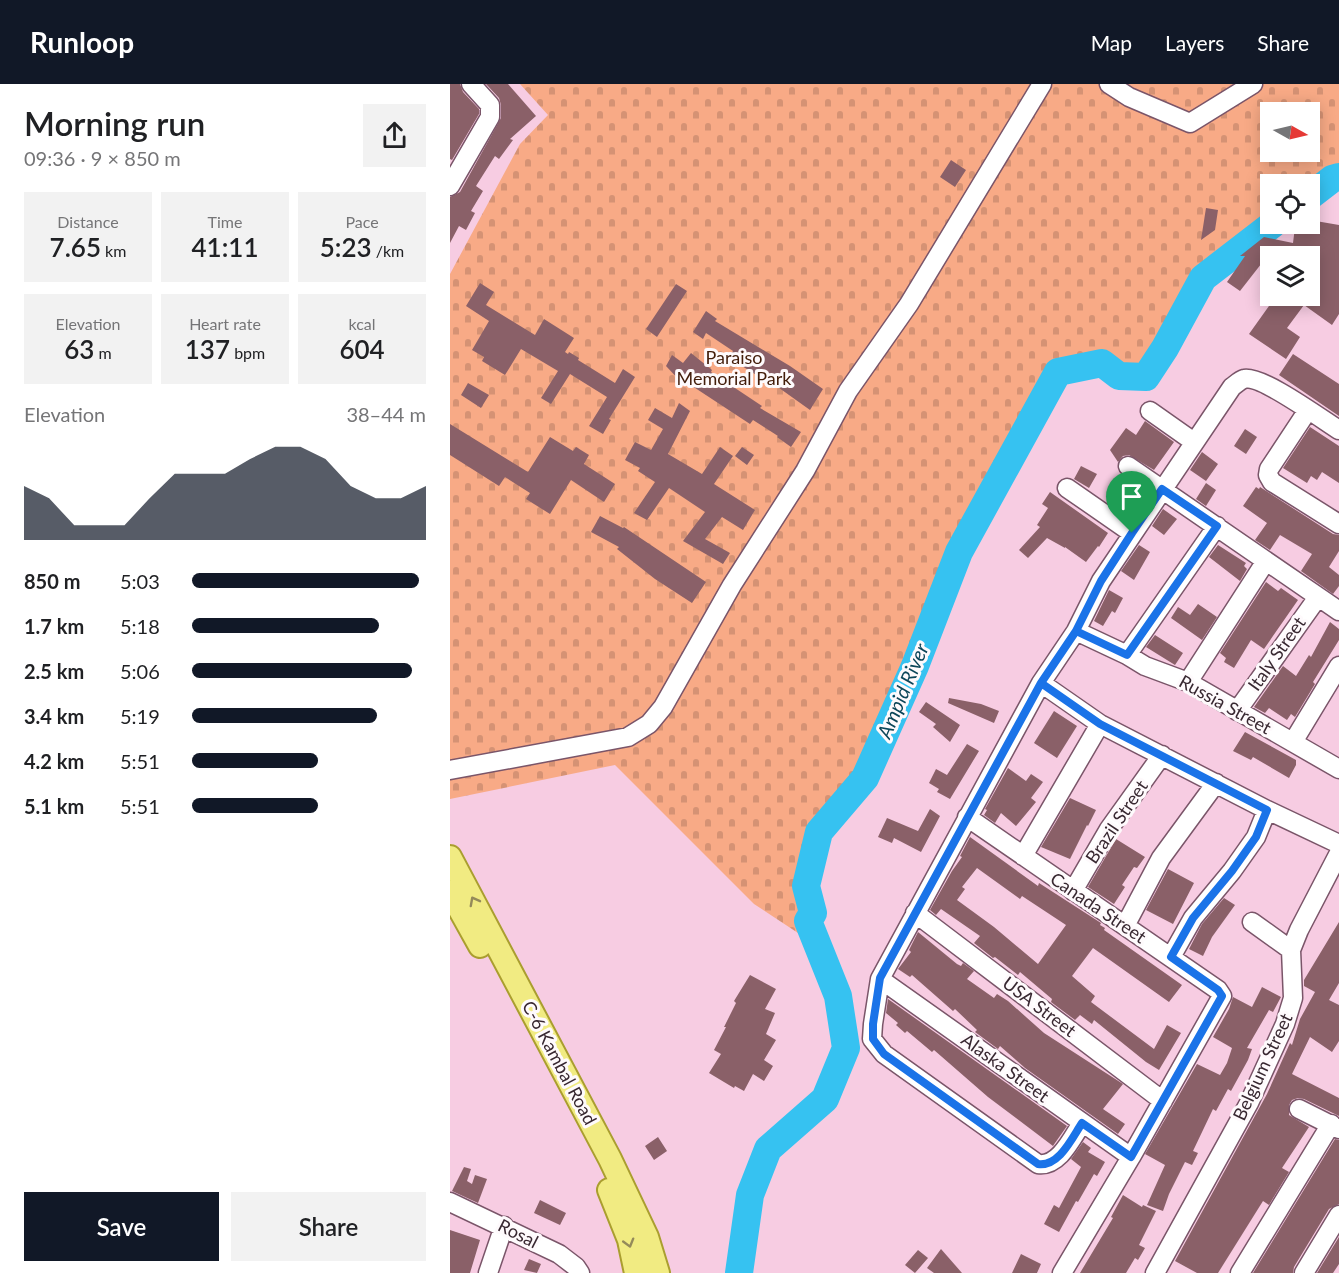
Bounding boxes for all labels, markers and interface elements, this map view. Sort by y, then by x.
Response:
text: Runloop [30,25,134,59]
text: Map [1091,30,1132,55]
text: Layers [1165,30,1224,55]
text: Share [1257,30,1309,55]
north arrow [1260,102,1320,162]
map controls [1260,102,1320,306]
text: Morning run [24,103,205,143]
button: share [363,104,426,167]
text: 09:36 · 9 × 850 m [24,146,181,170]
button: locate [1260,174,1320,234]
text: Distance [57,212,119,231]
text: Time [208,212,242,231]
text: Pace [345,212,379,231]
text: 7.65 [50,231,101,263]
text: 41:11 [192,231,258,263]
text: 5:23 [320,231,372,263]
text: km [101,241,126,260]
text: /km [372,241,404,260]
button: layers [1260,246,1320,306]
text: Elevation [56,314,121,333]
text: Heart rate [189,314,261,333]
text: kcal [348,314,376,333]
text: 63 [64,333,94,365]
text: 137 [185,333,230,365]
text: 604 [339,333,385,365]
text: m [94,343,112,362]
text: bpm [230,343,265,362]
park label: Paraiso Memorial Park [677,346,792,389]
text: Elevation [24,402,105,426]
text: 38–44 m [346,402,426,426]
pin [1106,471,1157,533]
icon: arrive [1115,480,1148,513]
text: 850 m [24,569,80,593]
text: 5:03 [120,569,160,593]
street label: Italy Street [1243,612,1310,695]
text: 1.7 km [24,614,84,638]
text: 5:18 [120,614,160,638]
water label: Ampid River [871,639,933,743]
text: 2.5 km [24,659,84,683]
text: 5:06 [120,659,160,683]
street label: Russia Street [1176,670,1276,739]
text: 3.4 km [24,704,84,728]
text: 5:19 [120,704,160,728]
text: 4.2 km [24,749,84,773]
text: 5:51 [120,749,160,773]
street label: Brazil Street [1080,775,1152,867]
text: 5.1 km [24,794,84,818]
text: 5:51 [120,794,160,818]
street label: Canada Street [1046,867,1151,948]
one-way arrow [469,897,481,908]
street label: USA Street [998,971,1081,1041]
street label: C-6 Kambal Road [518,997,602,1128]
street label: Belgium Street [1228,1009,1297,1124]
street label: Alaska Street [957,1028,1054,1107]
button: Save [24,1192,219,1261]
button: Share [231,1192,426,1261]
street label: Rosal [495,1214,542,1252]
one-way arrow [622,1237,634,1248]

